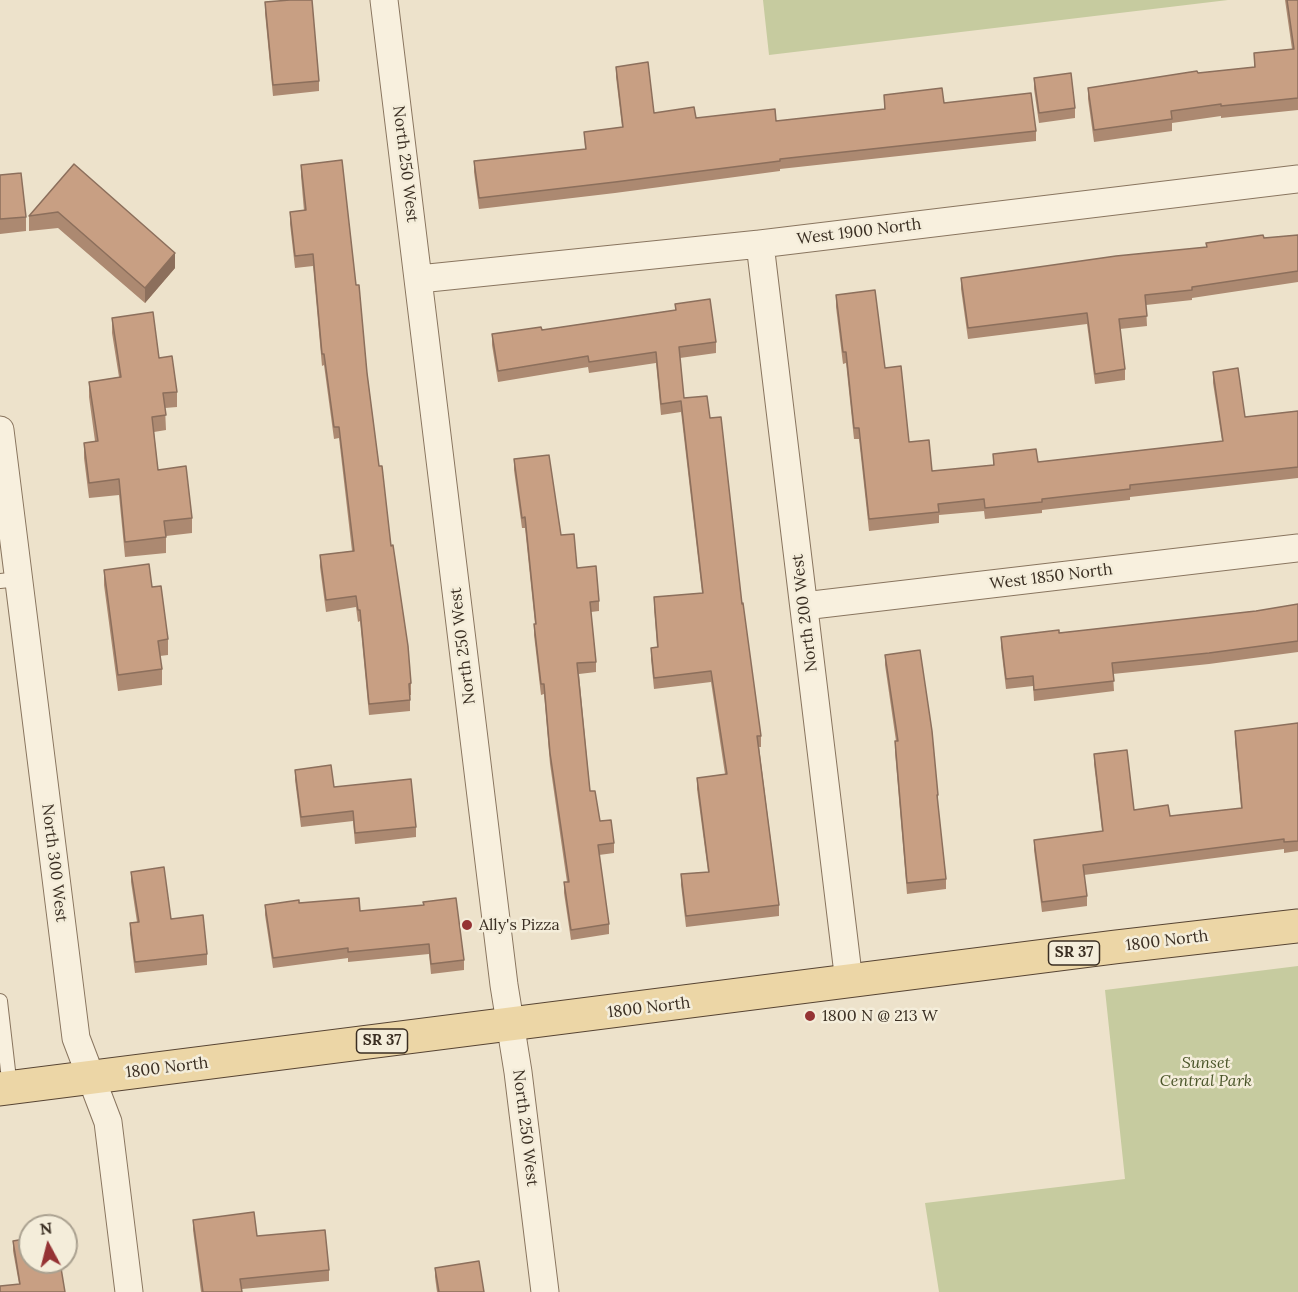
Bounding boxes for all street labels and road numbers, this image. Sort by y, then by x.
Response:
street label: North 250 West [388,105,422,223]
street label: West 1900 North [796,215,922,249]
street label: North 200 West [788,553,822,673]
street label: West 1850 North [988,560,1114,594]
street label: North 250 West [446,587,480,705]
street label: North 300 West [37,803,71,923]
street label: 1800 North [1125,926,1209,956]
road number: SR 37 [1048,941,1100,965]
street label: 1800 North [607,993,691,1023]
road number: SR 37 [356,1029,407,1053]
street label: 1800 North [125,1053,209,1083]
street label: North 250 West [508,1069,542,1187]

